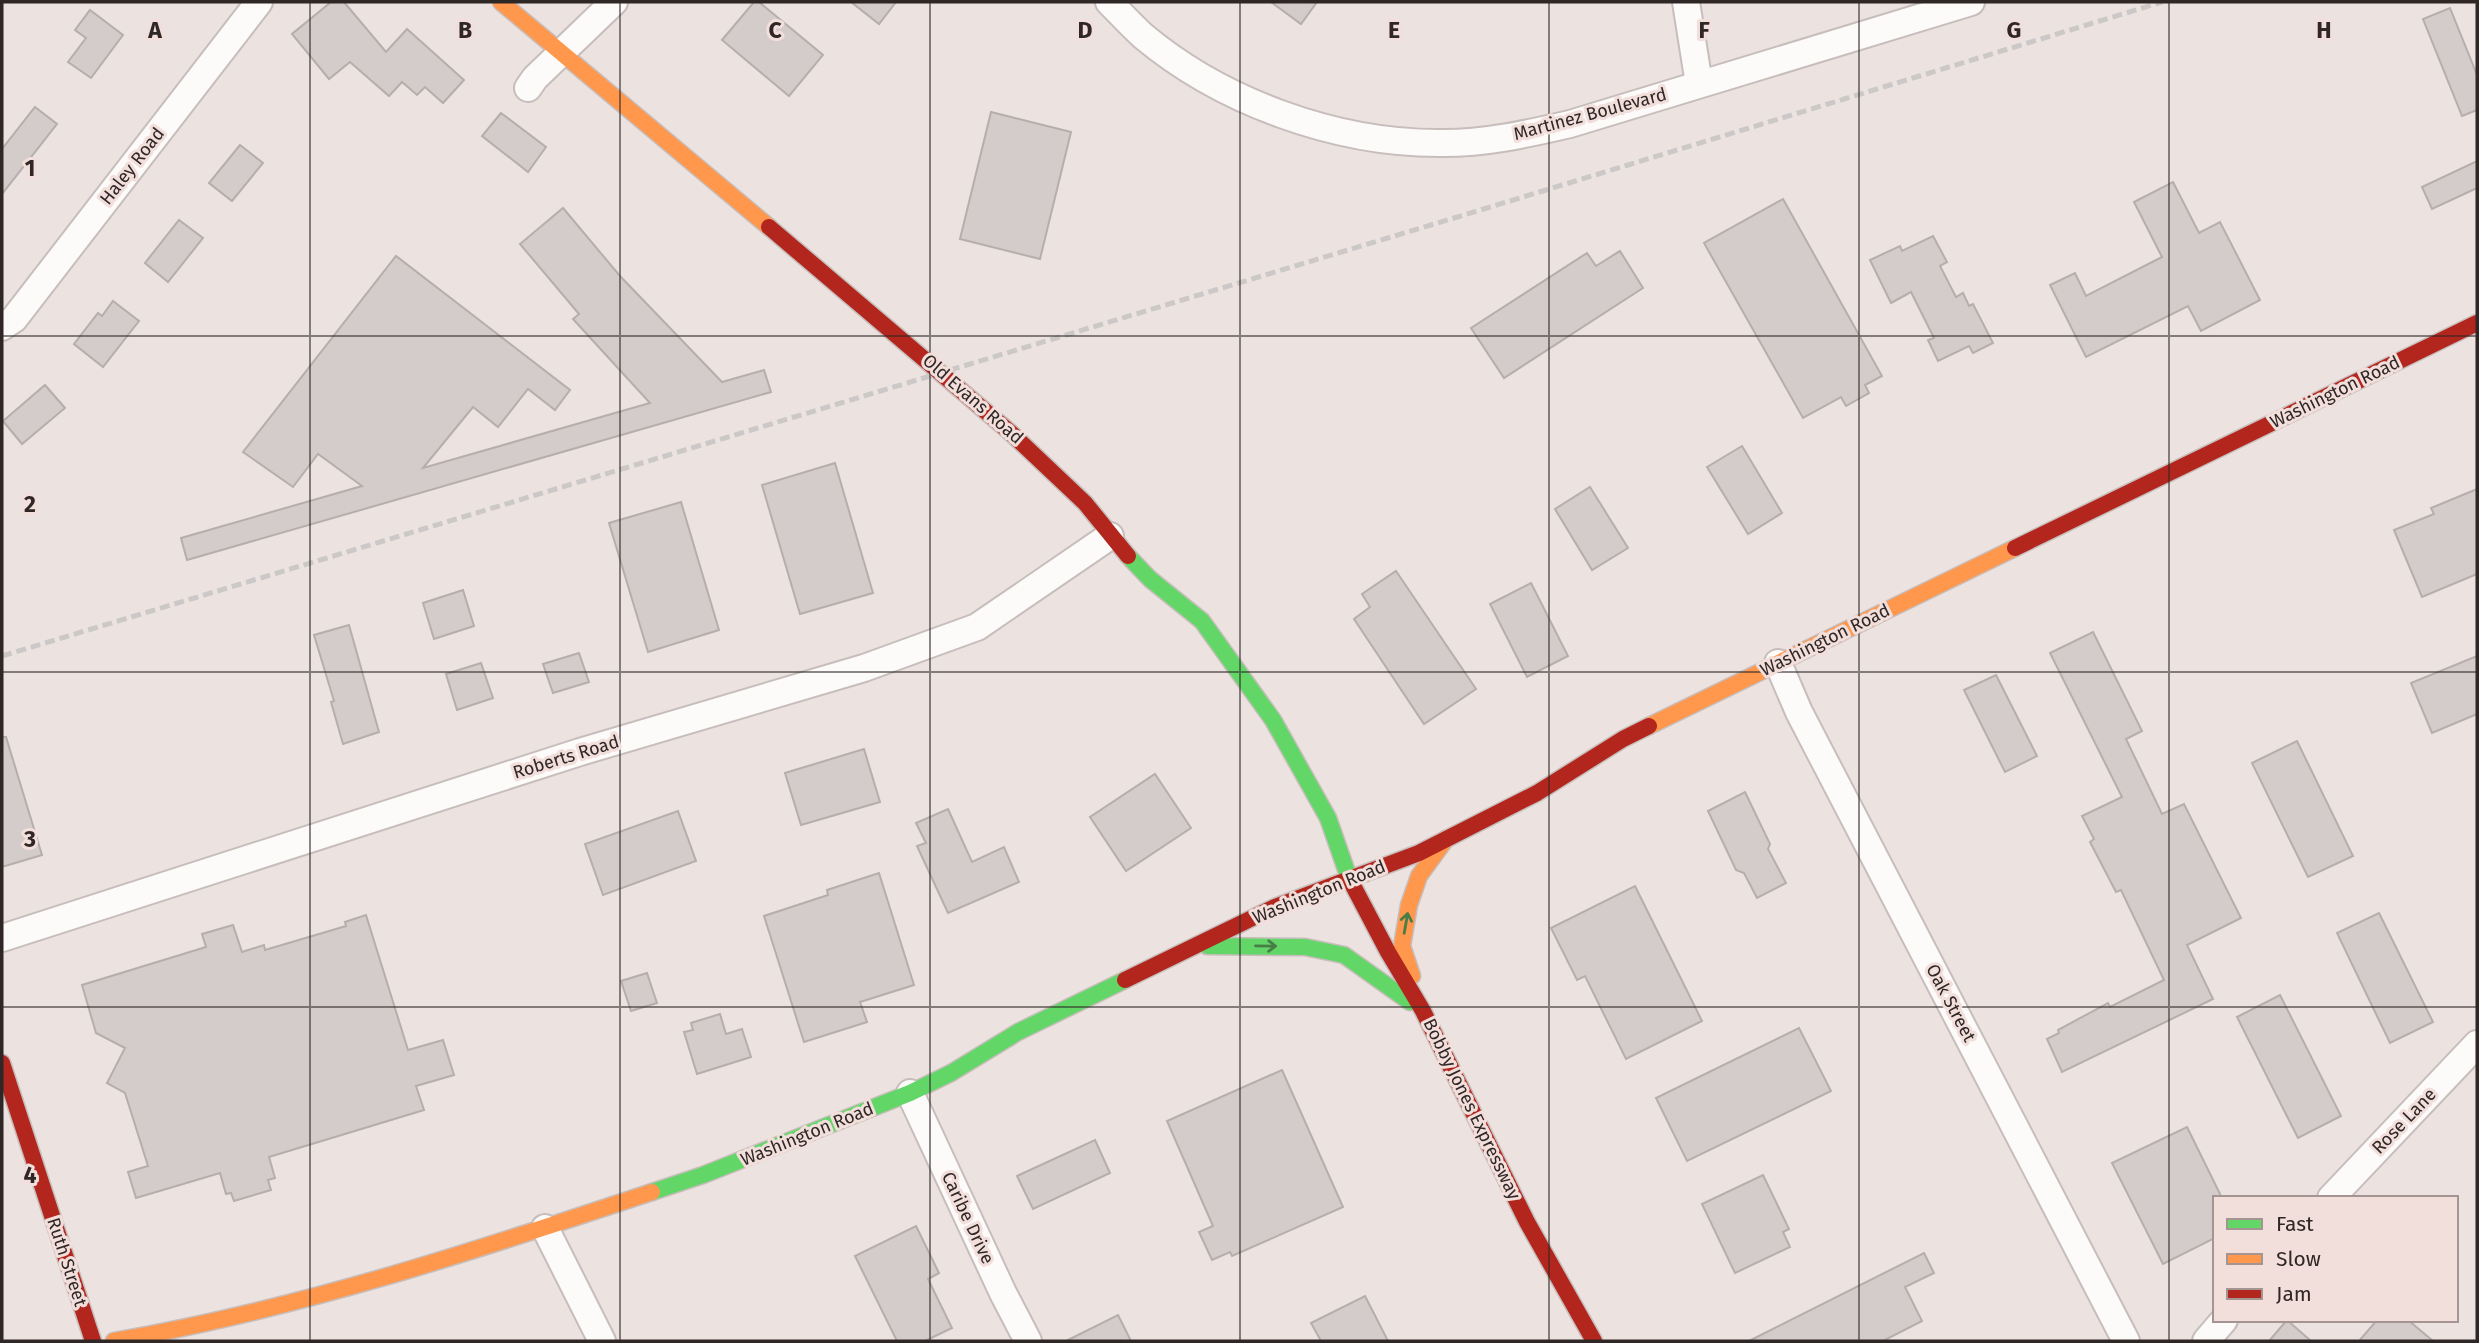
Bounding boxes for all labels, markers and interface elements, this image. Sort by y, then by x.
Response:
text: A [147,16,162,44]
text: B [458,16,472,44]
text: C [768,16,782,44]
text: D [1078,16,1093,44]
text: E [1388,16,1400,44]
text: F [1698,16,1710,44]
text: G [2007,16,2021,44]
text: H [2316,16,2332,44]
street label: Martinez Boulevard [1511,83,1669,145]
street label: Haley Road [95,123,169,209]
text: 1 [25,154,35,182]
street label: Old Evans Road [918,349,1028,449]
street label: Washington Road [2267,351,2403,433]
text: 2 [24,490,36,518]
street label: Washington Road [1757,599,1893,681]
street label: Roberts Road [510,730,622,784]
text: 3 [23,825,36,853]
street label: Washington Road [1249,855,1389,929]
one-way arrow [1400,912,1413,934]
one-way arrow [1254,939,1277,953]
street label: Oak Street [1921,960,1981,1046]
street label: Bobby Jones Expressway [1419,1015,1526,1203]
street label: Rose Lane [2367,1083,2441,1159]
street label: Washington Road [737,1097,877,1171]
text: 4 [24,1161,37,1189]
street label: Caribe Drive [937,1168,999,1268]
legend [2213,1196,2458,1322]
text: Fast [2276,1211,2314,1237]
street label: Ruth Street [42,1215,92,1310]
text: Slow [2276,1246,2321,1272]
text: Jam [2276,1281,2312,1307]

